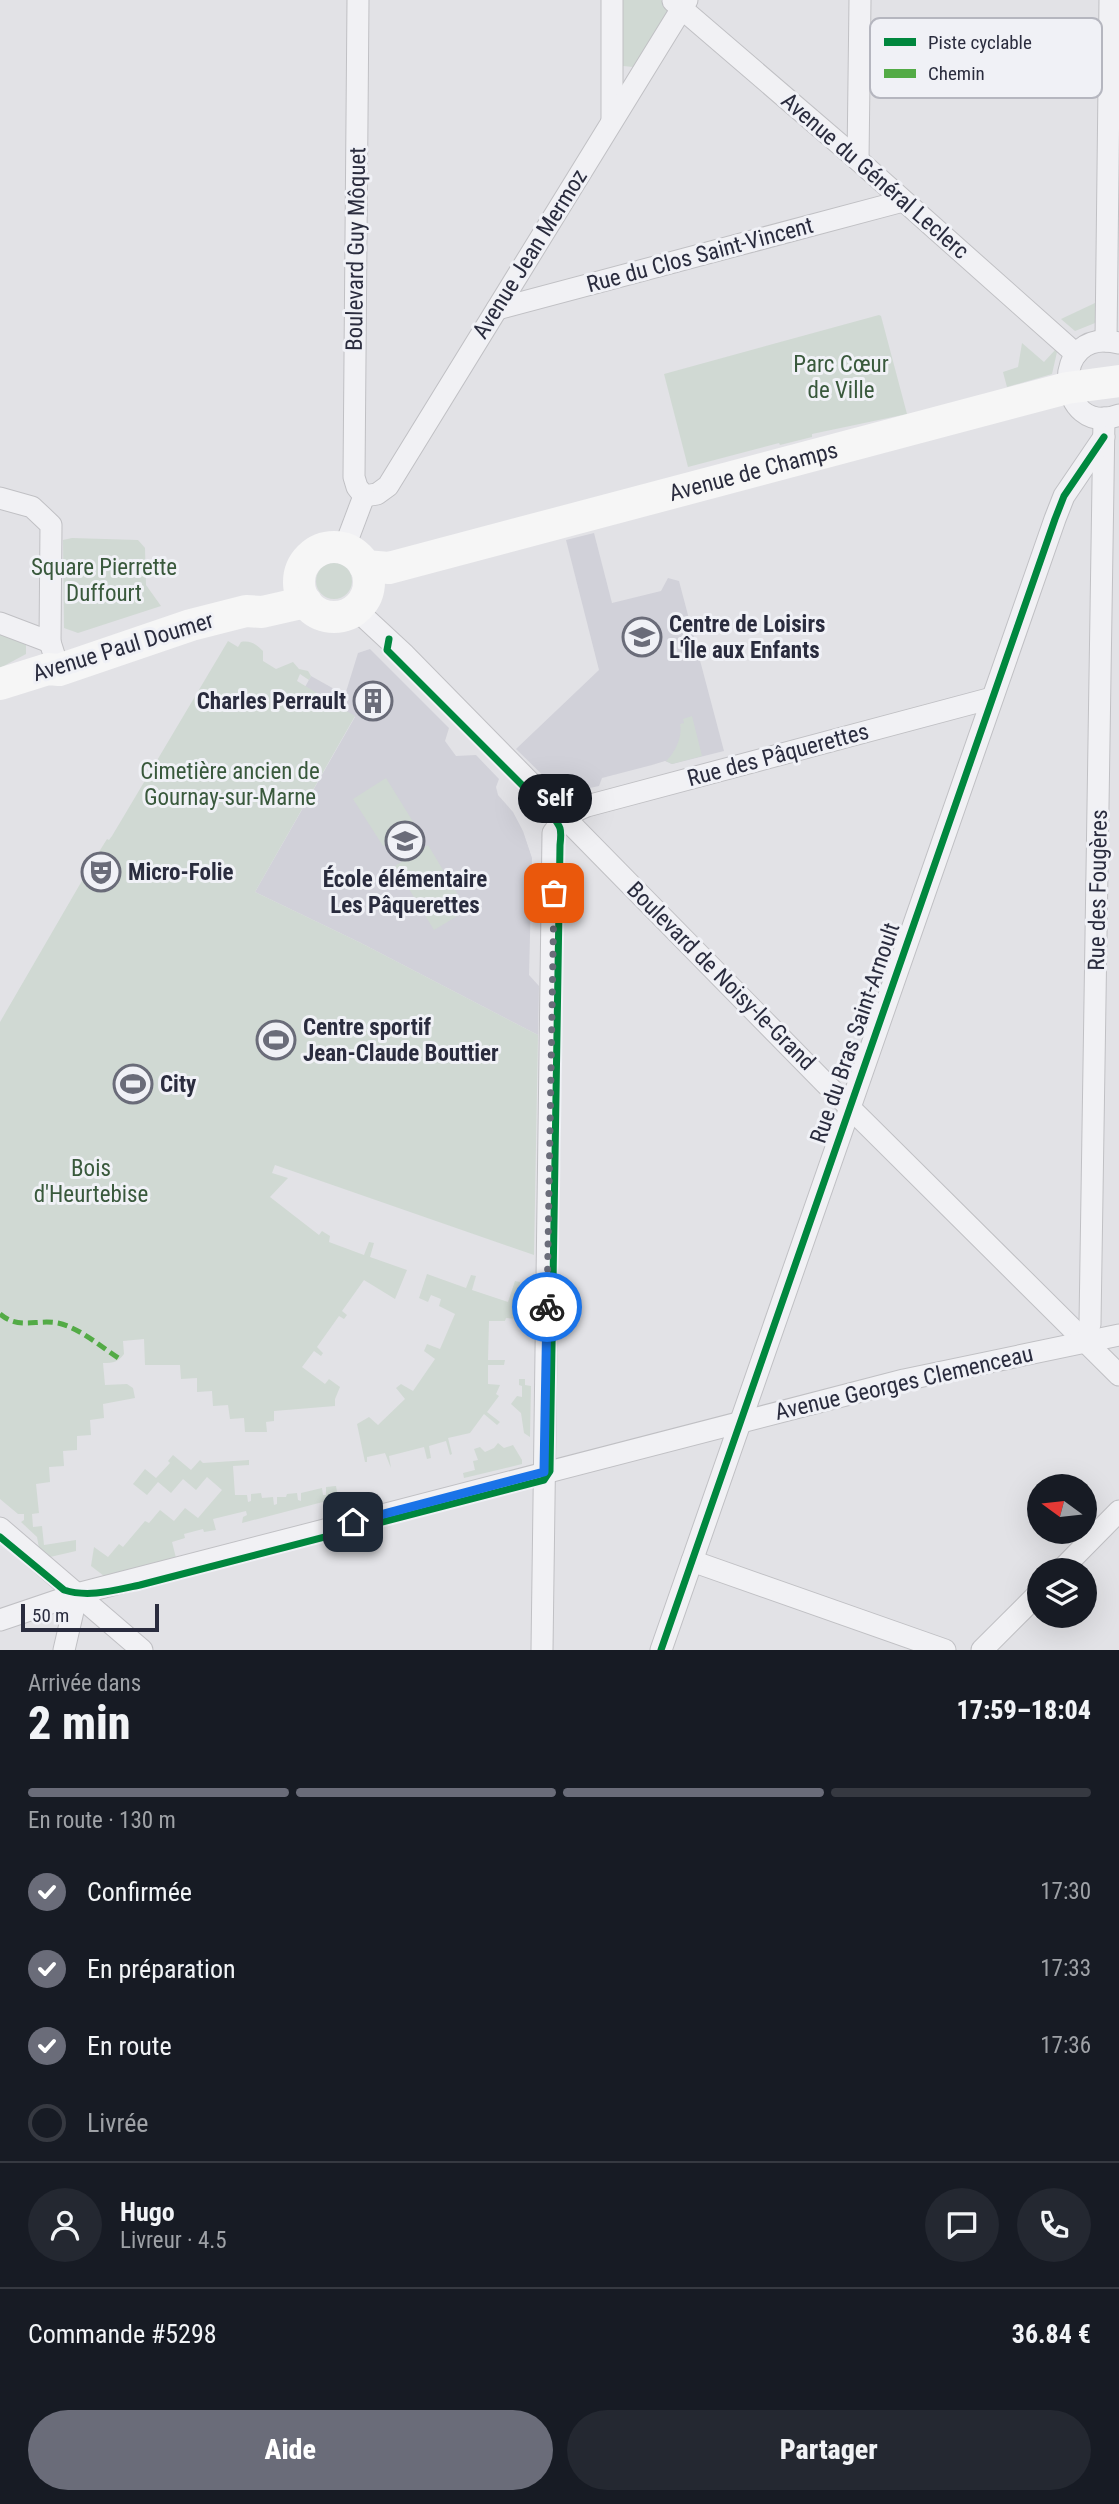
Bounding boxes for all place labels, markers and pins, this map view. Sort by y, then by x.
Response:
place label: Centre de Loisirs L'Île aux Enfants [669,611,825,664]
school or university icon: Centre de Loisirs L'Île aux Enfants [621,616,663,658]
building icon: Charles Perrault [352,680,394,722]
place label: Charles Perrault [197,688,346,715]
callout: Self [517,774,591,823]
school or university icon: École élémentaire Les Pâquerettes [384,820,426,862]
theatre icon: Micro-Folie [80,851,122,893]
place label: Micro-Folie [128,859,234,886]
pin [524,863,584,923]
place label: École élémentaire Les Pâquerettes [323,865,487,919]
place label: Centre sportif Jean-Claude Bouttier [303,1014,499,1067]
sports icon: Centre sportif Jean-Claude Bouttier [255,1019,297,1061]
sports icon: City [112,1063,154,1105]
place label: City [160,1071,197,1098]
pin [323,1492,383,1552]

